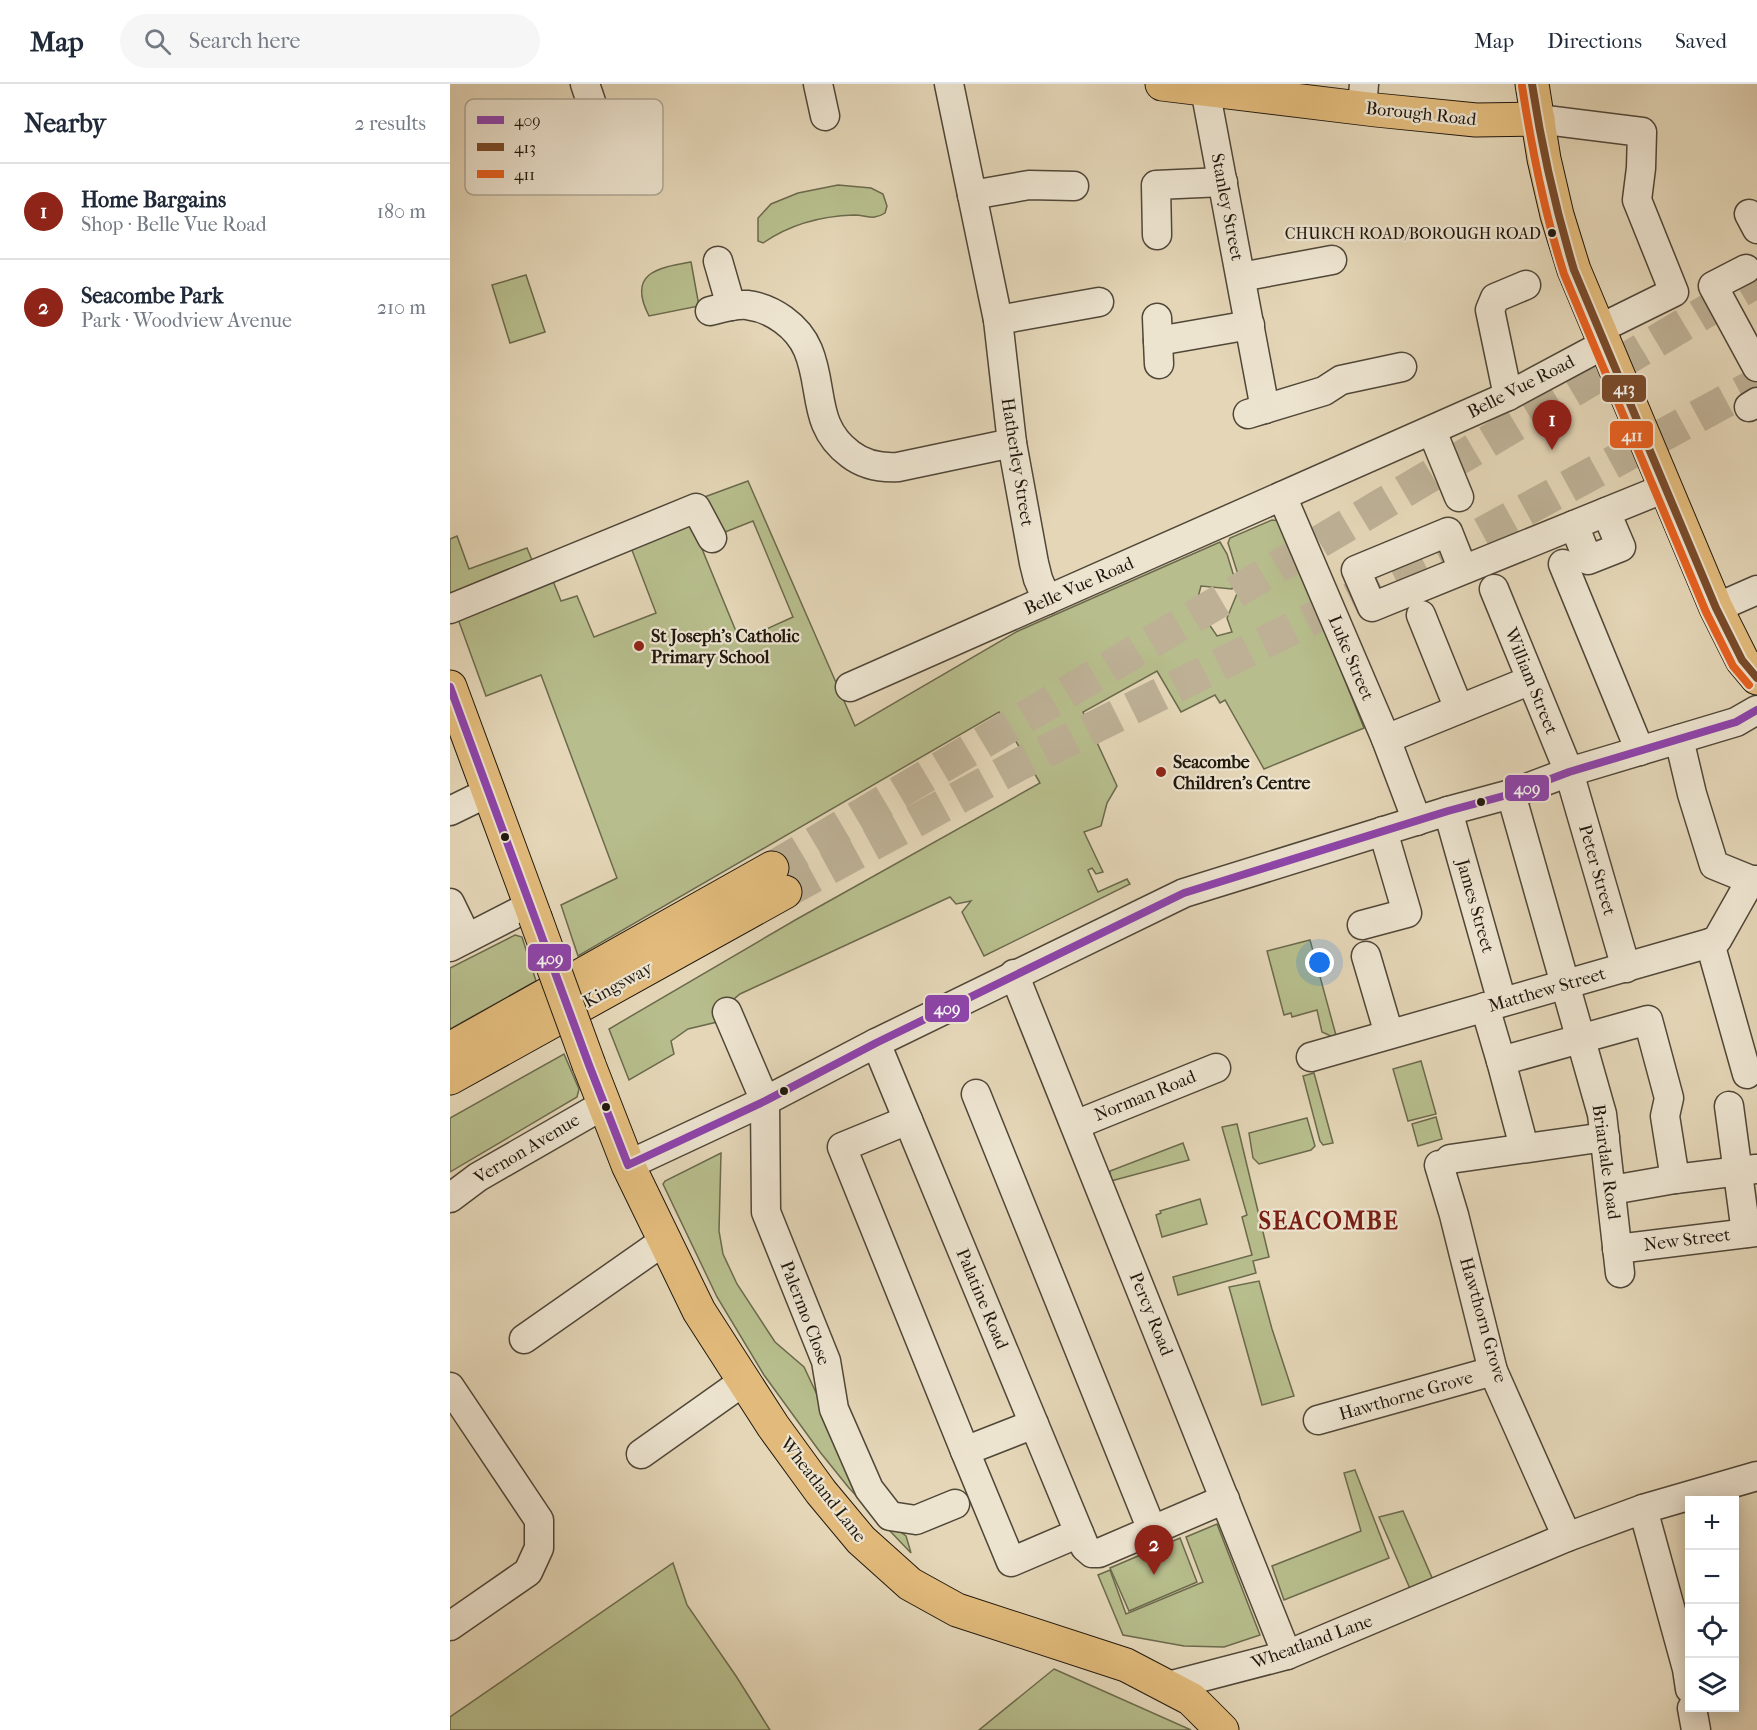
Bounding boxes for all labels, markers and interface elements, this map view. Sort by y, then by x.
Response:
search box [120,14,540,68]
text: Map [30,25,84,58]
icon: search [141,25,174,58]
text: Search here [189,28,300,54]
text: Map [1474,29,1514,53]
text: Directions [1547,29,1642,53]
text: Saved [1675,29,1727,53]
street label: Borough Road [1365,98,1478,130]
legend [465,99,663,195]
text: Nearby [24,108,106,139]
text: 409 [514,111,541,130]
text: 2 results [355,112,426,135]
text: 413 [514,138,536,157]
street label: Stanley Street [1206,152,1248,263]
text: 411 [514,165,535,184]
text: Home Bargains [81,187,226,213]
text: 1 [40,200,47,223]
text: 180 m [377,200,426,223]
text: Shop · Belle Vue Road [81,213,267,236]
place label: CHURCH ROAD/BOROUGH ROAD [1285,224,1541,243]
marker: CHURCH ROAD/BOROUGH ROAD [1546,227,1558,239]
text: Seacombe Park [81,283,223,309]
text: 2 [38,296,49,319]
text: 210 m [377,296,426,319]
text: Park · Woodview Avenue [81,309,292,332]
street label: Belle Vue Road [1464,351,1578,423]
line badge: 413 [1601,374,1647,403]
text: 413 [1612,379,1635,399]
street label: Hatherley Street [996,396,1038,528]
pin: 1 [1532,400,1572,450]
line badge: 411 [1609,420,1654,449]
text: 411 [1621,426,1643,446]
street label: Belle Vue Road [1021,552,1137,619]
street label: Luke Street [1324,612,1379,704]
street label: William Street [1500,624,1562,738]
place label: St Joseph's Catholic Primary School [651,626,800,668]
marker: St Joseph's Catholic Primary School [632,639,646,653]
place label: Seacombe Children's Centre [1173,752,1311,794]
marker: Seacombe Children's Centre [1154,765,1168,779]
line badge: 409 [1504,774,1550,802]
text: 409 [1513,779,1540,799]
unlabelled marker [1475,796,1487,808]
street label: Peter Street [1574,822,1620,918]
unlabelled marker [499,831,511,843]
street label: James Street [1451,855,1499,956]
line badge: 409 [527,943,572,972]
your location [1305,948,1334,977]
text: 409 [536,949,563,969]
street label: Kingsway [580,957,658,1013]
street label: Matthew Street [1486,963,1609,1017]
line badge: 409 [924,994,970,1023]
text: 409 [933,999,960,1019]
street label: Norman Road [1091,1066,1199,1126]
unlabelled marker [778,1085,790,1097]
unlabelled marker [600,1101,612,1113]
street label: Briardale Road [1588,1103,1625,1221]
street label: Vernon Avenue [470,1109,583,1189]
district label: SEACOMBE [1259,1207,1400,1235]
street label: New Street [1643,1224,1732,1256]
street label: Palatine Road [951,1246,1013,1353]
street label: Hawthorn Grove [1455,1255,1511,1385]
street label: Palermo Close [775,1258,835,1368]
street label: Percy Road [1125,1269,1177,1359]
street label: Hawthorne Grove [1337,1367,1476,1425]
street label: Wheatland Lane [775,1433,870,1547]
map controls [1685,1496,1739,1712]
button: + [1685,1496,1739,1550]
pin: 2 [1134,1526,1174,1575]
button: − [1685,1550,1739,1604]
button: locate [1685,1604,1739,1658]
street label: Wheatland Lane [1248,1610,1375,1674]
button: layers [1685,1658,1739,1712]

